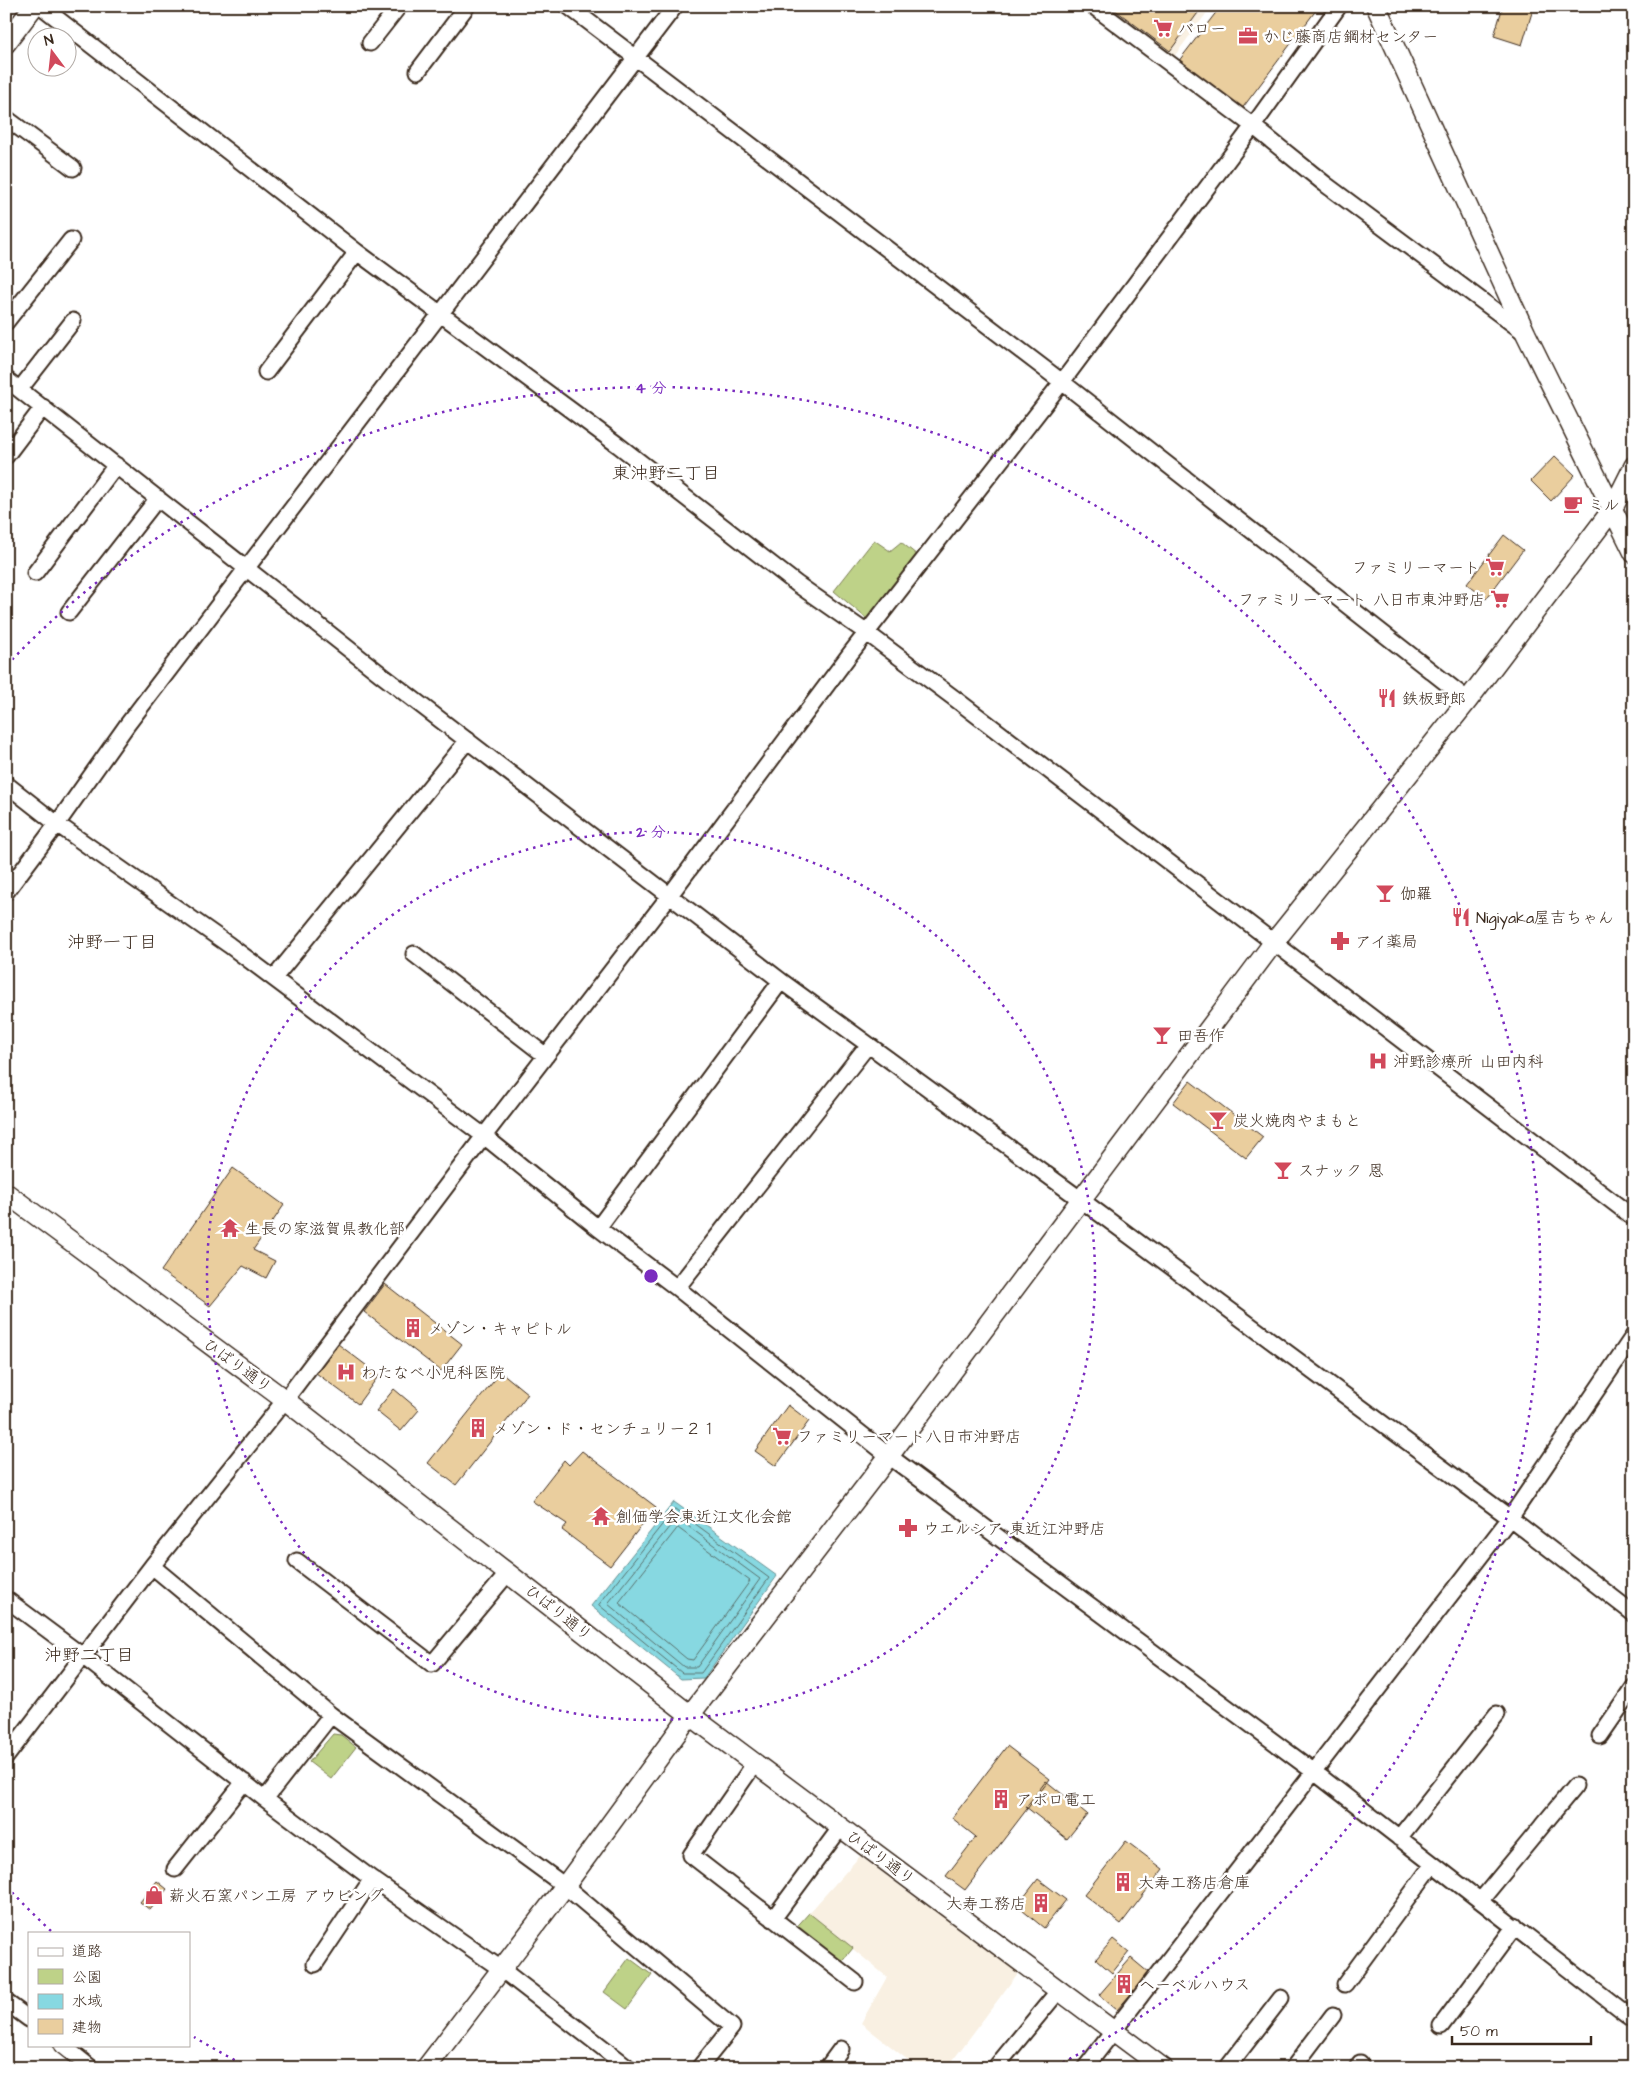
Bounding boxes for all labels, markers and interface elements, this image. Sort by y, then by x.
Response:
supermarket icon: バロー [1152,17,1174,39]
place label: バロー [1178,18,1226,40]
office icon: かじ藤商店鋼材センター [1237,25,1259,47]
place label: かじ藤商店鋼材センター [1263,26,1438,48]
north arrow [28,28,78,78]
text: N [42,30,56,51]
text: 4 分 [635,378,667,399]
district label: 東沖野二丁目 [612,461,720,486]
cafe icon: ミル [1562,493,1584,515]
place label: ミル [1588,494,1620,516]
supermarket icon: ファミリーマート [1484,556,1506,578]
place label: ファミリーマート [1352,557,1480,579]
supermarket icon: ファミリーマート 八日市東沖野店 [1489,588,1511,610]
place label: ファミリーマート 八日市東沖野店 [1238,589,1485,611]
restaurant icon: 鉄板野郎 [1376,687,1398,709]
place label: 鉄板野郎 [1402,688,1466,710]
text: 2 分 [635,822,666,843]
bar icon: 伽羅 [1374,882,1396,904]
place label: 伽羅 [1400,883,1432,905]
restaurant icon: Nigiyaka屋吉ちゃん [1450,906,1472,928]
place label: Nigiyaka屋吉ちゃん [1476,907,1614,930]
district label: 沖野一丁目 [67,930,157,955]
pharmacy icon: アイ薬局 [1329,930,1351,952]
place label: アイ薬局 [1355,931,1418,953]
bar icon: 田吾作 [1151,1024,1173,1046]
place label: 田吾作 [1177,1025,1225,1047]
hospital icon: 沖野診療所 山田内科 [1367,1050,1389,1072]
place label: 沖野診療所 山田内科 [1393,1051,1543,1073]
bar icon: 炭火焼肉やまもと [1207,1109,1229,1131]
place label: 炭火焼肉やまもと [1233,1110,1361,1132]
bar icon: スナック 恩 [1272,1159,1294,1181]
place label: スナック 恩 [1298,1160,1384,1182]
temple icon: 生長の家滋賀県教化部 [219,1217,241,1239]
place label: 生長の家滋賀県教化部 [245,1218,405,1240]
centre of rings [642,1267,660,1285]
building icon: メゾン・キャピトル [402,1317,424,1339]
place label: メゾン・キャピトル [428,1318,572,1340]
street label: ひばり通り [199,1333,276,1398]
hospital icon: わたなべ小児科医院 [335,1361,357,1383]
place label: わたなべ小児科医院 [361,1362,505,1384]
building icon: メゾン・ド・センチュリー２１ [467,1417,489,1439]
place label: メゾン・ド・センチュリー２１ [493,1418,717,1440]
supermarket icon: ファミリーマート八日市沖野店 [771,1425,793,1447]
place label: ファミリーマート八日市沖野店 [797,1426,1021,1448]
temple icon: 創価学会東近江文化会館 [590,1505,612,1527]
place label: 創価学会東近江文化会館 [616,1506,792,1528]
pharmacy icon: ウエルシア 東近江沖野店 [897,1517,919,1539]
place label: ウエルシア 東近江沖野店 [923,1518,1105,1540]
street label: ひばり通り [520,1579,597,1646]
district label: 沖野二丁目 [44,1643,134,1668]
building icon: アポロ電工 [990,1788,1012,1810]
place label: アポロ電工 [1016,1789,1096,1811]
street label: ひばり通り [842,1825,919,1890]
building icon: 大寿工務店倉庫 [1112,1871,1134,1893]
place label: 大寿工務店倉庫 [1138,1872,1250,1894]
shop icon: 薪火石窯パン工房 アウビング [143,1884,165,1906]
place label: 薪火石窯パン工房 アウビング [169,1885,384,1907]
building icon: 大寿工務店 [1030,1892,1052,1914]
place label: 大寿工務店 [946,1893,1026,1915]
legend [28,1932,190,2046]
text: 道路 [72,1941,102,1962]
text: 公園 [72,1967,102,1988]
building icon: ヘーベルハウス [1113,1973,1135,1995]
place label: ヘーベルハウス [1139,1974,1250,1996]
text: 水域 [72,1991,102,2012]
scale bar [1452,2014,1591,2046]
text: 建物 [72,2017,102,2038]
text: 50 m [1460,2021,1498,2042]

